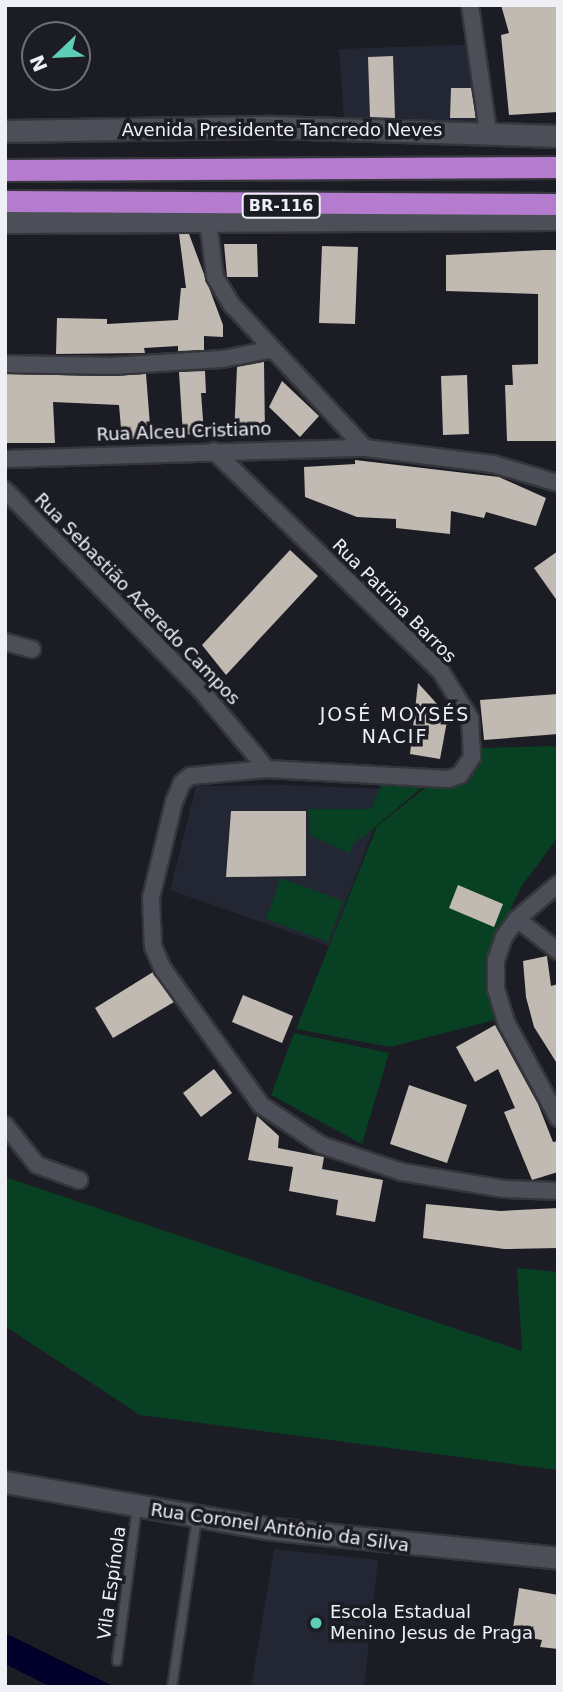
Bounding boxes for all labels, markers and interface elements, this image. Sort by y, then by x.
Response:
north arrow [21,21,91,91]
text: N [25,52,52,75]
street label: Avenida Presidente Tancredo Neves [122,119,442,141]
road number: BR-116 [241,194,321,218]
street label: Rua Alceu Cristiano [96,418,272,446]
street label: Rua Sebastião Azeredo Campos [30,489,244,709]
street label: Rua Patrina Barros [328,535,460,667]
district label: JOSÉ MOYSÉS NACIF [321,704,469,748]
street label: Rua Coronel Antônio da Silva [149,1499,411,1557]
street label: Vila Espínola [93,1525,131,1641]
place label: Escola Estadual Menino Jesus de Praga [330,1602,533,1644]
marker: Escola Estadual Menino Jesus de Praga [308,1615,324,1631]

